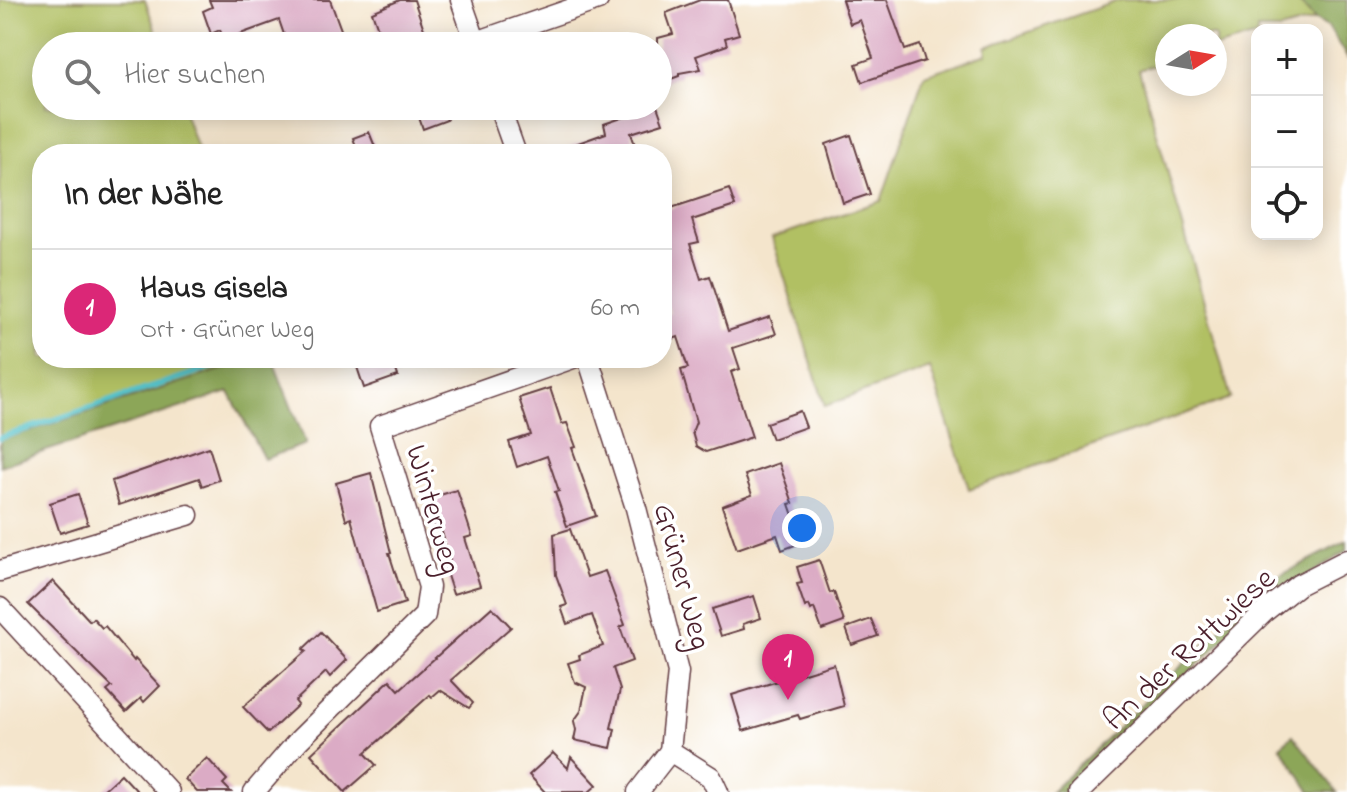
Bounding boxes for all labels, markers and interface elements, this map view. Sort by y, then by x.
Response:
north arrow [1155,24,1227,96]
map controls [1251,24,1323,240]
button: + [1251,24,1323,96]
search box [32,32,672,120]
icon: search [60,54,104,98]
text: Hier suchen [124,54,265,98]
button: − [1251,96,1323,168]
button: locate [1251,168,1323,240]
text: In der Nähe [64,171,222,221]
text: Haus Gisela [140,268,288,312]
text: 1 [86,290,94,328]
text: 60 m [591,290,640,328]
text: Ort · Grüner Weg [140,312,314,350]
street label: Winterweg [391,440,473,580]
street label: Grüner Weg [639,498,723,655]
your location [782,508,822,548]
street label: An der Rottwiese [1093,557,1288,743]
pin: 1 [762,634,814,700]

